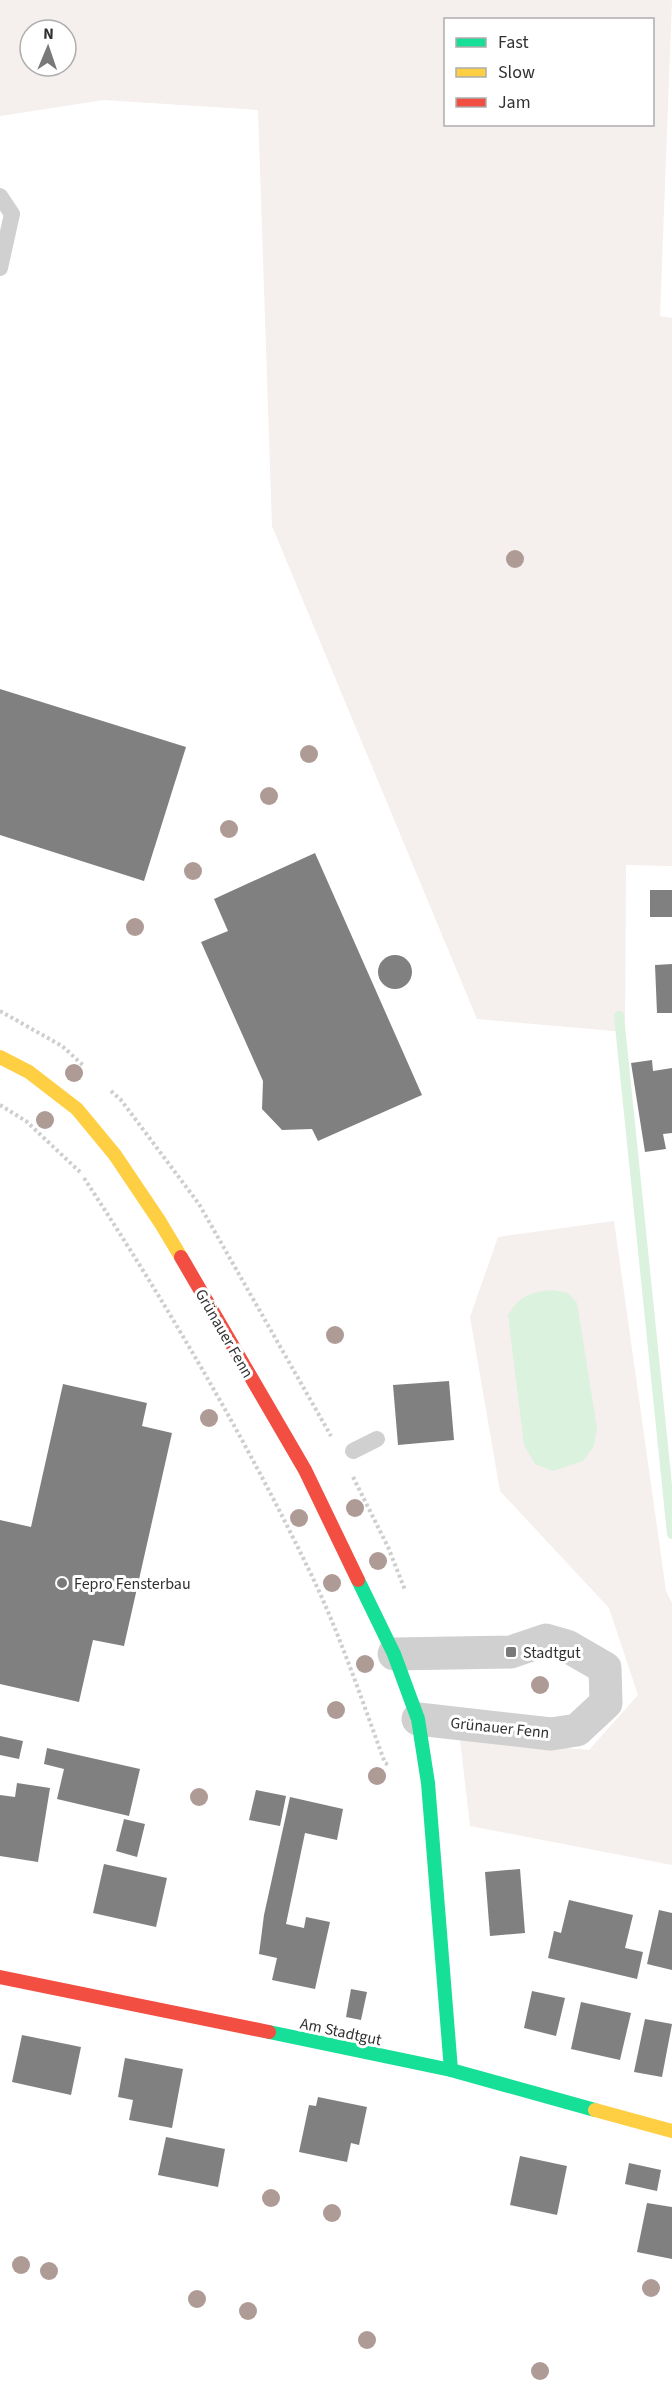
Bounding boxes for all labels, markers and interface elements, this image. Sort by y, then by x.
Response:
north arrow [18,18,78,78]
legend [444,18,654,126]
text: N [43,23,54,45]
text: Fast [498,30,529,55]
text: Slow [498,60,535,85]
text: Jam [498,90,531,115]
street label: Grünauer Fenn [190,1285,259,1382]
place label: Fepro Fensterbau [74,1573,191,1595]
marker: Fepro Fensterbau [55,1576,69,1590]
place label: Stadtgut [523,1642,581,1664]
marker: Stadtgut [504,1645,518,1659]
street label: Grünauer Fenn [449,1712,551,1744]
street label: Am Stadtgut [298,2013,384,2051]

